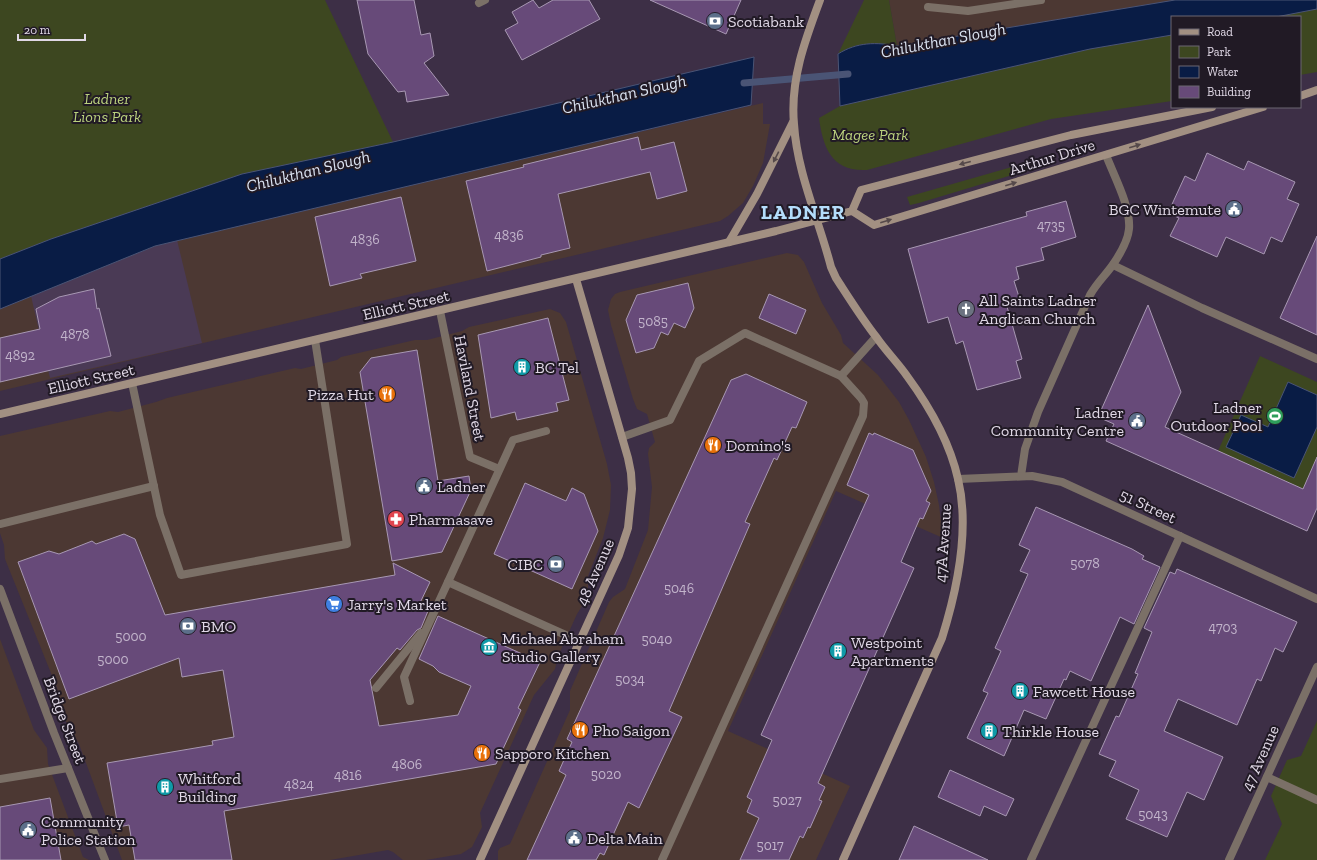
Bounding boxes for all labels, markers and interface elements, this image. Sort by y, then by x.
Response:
bank icon: Scotiabank [705,11,725,31]
place label: Scotiabank [728,12,805,31]
scale bar [18,16,85,42]
legend [1171,16,1301,108]
water label: Chilukthan Slough [879,18,1008,62]
text: 20 m [24,23,51,37]
text: Road [1207,25,1233,39]
text: Park [1207,45,1232,59]
text: Water [1207,65,1239,79]
water label: Chilukthan Slough [560,70,688,118]
text: Building [1207,85,1251,99]
park label: Ladner Lions Park [73,89,141,126]
park label: Magee Park [832,125,908,144]
street label: Arthur Drive [1007,135,1097,179]
one-way arrow [1130,143,1142,149]
water label: Chilukthan Slough [244,146,372,196]
one-way arrow [773,151,779,162]
one-way arrow [959,160,971,166]
one-way arrow [1005,181,1017,187]
public building icon: BGC Wintemute [1224,199,1244,219]
district label: LADNER [761,200,845,224]
place label: BGC Wintemute [1109,200,1221,219]
house number: 4735 [1037,217,1065,234]
one-way arrow [881,218,893,224]
house number: 4836 [494,227,524,244]
house number: 4836 [350,231,380,248]
street label: Elliott Street [361,286,451,324]
place label: All Saints Ladner Anglican Church [979,291,1097,328]
church icon: All Saints Ladner Anglican Church [956,299,976,319]
house number: 5085 [638,313,668,330]
house number: 4878 [60,326,90,343]
street label: Haviland Street [450,333,490,443]
house number: 4892 [5,347,35,364]
building icon: BC Tel [512,357,532,377]
place label: BC Tel [535,358,579,377]
street label: Elliott Street [46,360,136,398]
restaurant icon: Pizza Hut [377,384,397,404]
place label: Pizza Hut [307,385,374,404]
place label: Ladner Outdoor Pool [1171,398,1262,435]
place label: Ladner Community Centre [991,403,1124,440]
sports icon: Ladner Outdoor Pool [1265,406,1285,426]
public building icon: Ladner Community Centre [1127,411,1147,431]
restaurant icon: Domino's [703,435,723,455]
place label: Domino's [726,436,791,455]
public building icon: Ladner [414,476,434,496]
place label: Ladner [437,477,486,496]
street label: 51 Street [1117,485,1179,527]
street label: 47A Avenue [931,503,955,583]
pharmacy icon: Pharmasave [386,509,406,529]
place label: Pharmasave [409,510,493,529]
street label: 48 Avenue [572,536,618,608]
bank icon: CIBC [546,554,566,574]
place label: CIBC [508,555,543,574]
house number: 5078 [1070,555,1100,572]
house number: 5046 [664,580,694,597]
supermarket icon: Jarry's Market [324,594,344,614]
place label: Jarry's Market [347,595,447,614]
bank icon: BMO [178,616,198,636]
place label: BMO [201,617,237,636]
house number: 4703 [1209,619,1238,636]
house number: 5000 [115,628,147,645]
place label: Michael Abraham Studio Gallery [502,629,624,666]
house number: 5040 [642,631,672,648]
place label: Westpoint Apartments [851,633,934,670]
museum icon: Michael Abraham Studio Gallery [479,637,499,657]
building icon: Westpoint Apartments [828,641,848,661]
house number: 5000 [97,651,129,668]
house number: 5034 [615,671,645,688]
street label: Bridge Street [40,674,90,766]
building icon: Fawcett House [1010,681,1030,701]
place label: Fawcett House [1033,682,1135,701]
restaurant icon: Pho Saigon [570,720,590,740]
place label: Pho Saigon [593,721,671,740]
building icon: Thirkle House [979,721,999,741]
place label: Thirkle House [1002,722,1099,741]
street label: 47 Avenue [1237,722,1283,794]
restaurant icon: Sapporo Kitchen [472,743,492,763]
place label: Sapporo Kitchen [495,744,610,763]
house number: 4806 [392,756,422,773]
house number: 5020 [591,766,621,783]
house number: 4816 [334,767,362,784]
place label: Whitford Building [178,769,241,806]
house number: 4824 [284,776,314,793]
building icon: Whitford Building [155,777,175,797]
house number: 5027 [772,792,802,809]
house number: 5043 [1138,806,1168,823]
place label: Community Police Station [41,812,136,849]
public building icon: Community Police Station [18,820,38,840]
public building icon: Delta Main [564,828,584,848]
place label: Delta Main [587,829,664,848]
house number: 5017 [757,837,784,854]

